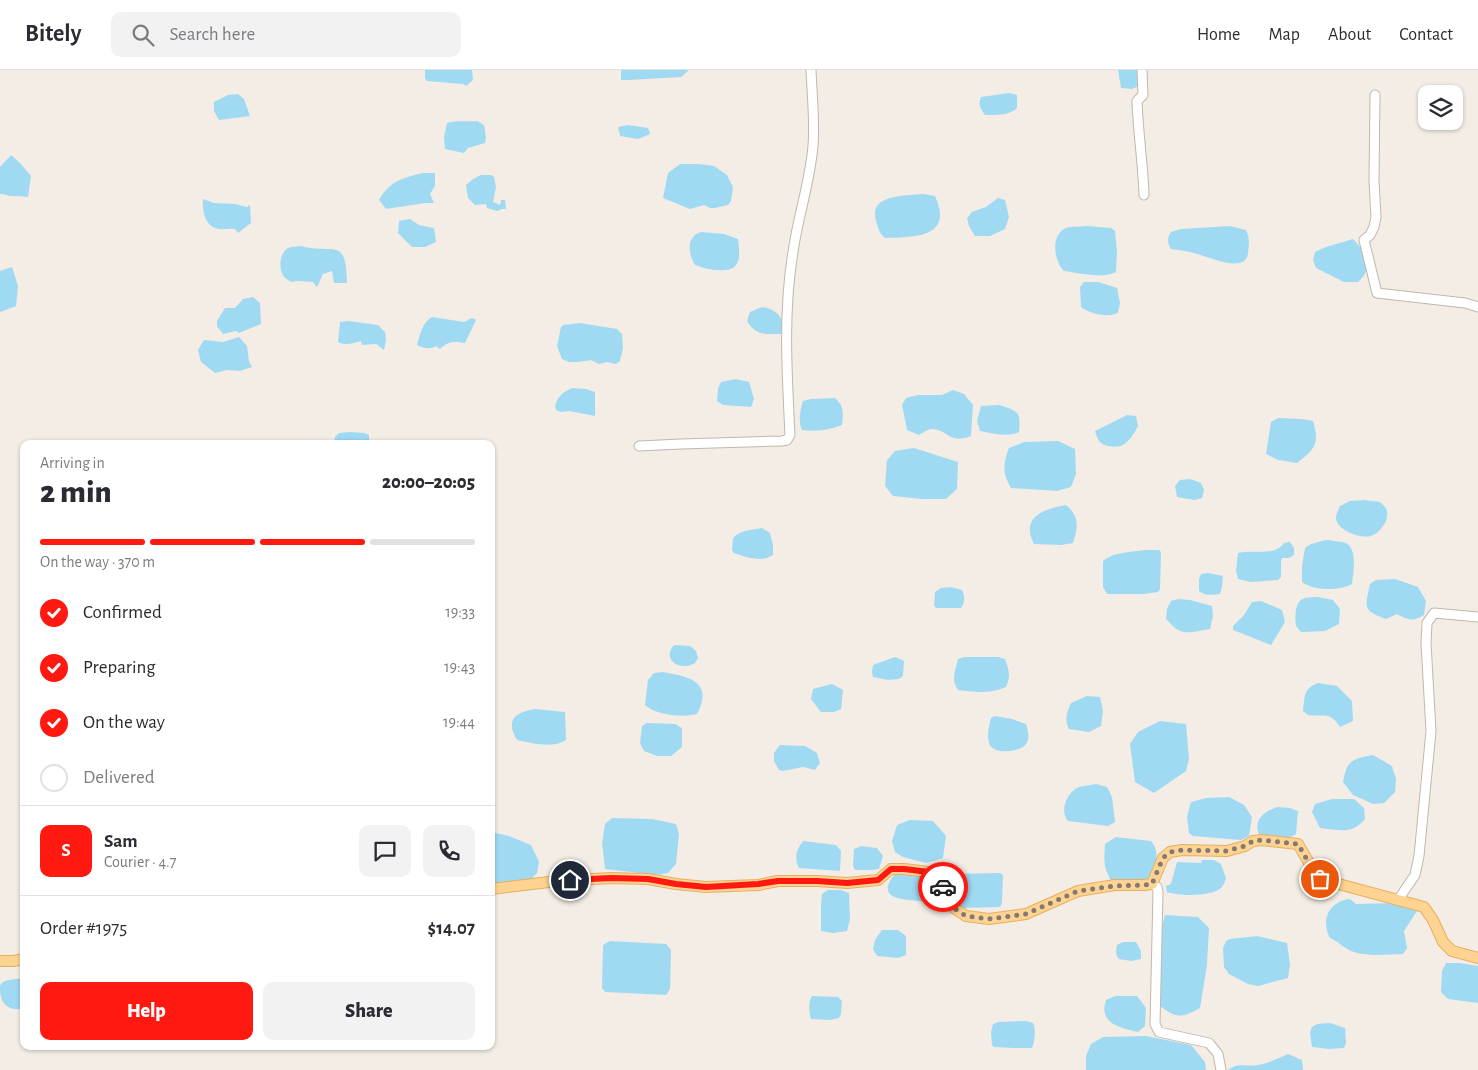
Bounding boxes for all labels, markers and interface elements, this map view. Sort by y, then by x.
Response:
search box [111,12,461,57]
icon: search [129,21,157,49]
text: Bitely [25,22,81,46]
text: Search here [169,25,255,44]
text: Home [1197,26,1240,44]
text: Map [1268,26,1300,44]
text: About [1328,26,1371,44]
text: Contact [1399,26,1453,44]
map controls [1418,85,1463,130]
button: layers [1418,85,1463,130]
text: Arriving in [40,455,105,471]
text: 20:00–20:05 [382,473,475,492]
text: 2 min [40,476,112,508]
text: On the way · 370 m [40,554,155,570]
icon: check [40,599,68,627]
text: Confirmed [83,603,162,622]
text: 19:33 [445,604,475,620]
icon: check [40,654,68,682]
text: Preparing [83,658,156,677]
text: 19:43 [444,659,475,675]
icon: check [40,709,68,737]
text: On the way [83,713,165,732]
text: 19:44 [443,714,475,730]
text: Delivered [83,768,155,787]
button: chat [359,825,411,877]
button: phone [423,825,475,877]
text: Sam [104,832,138,851]
text: S [61,841,71,860]
text: Courier · 4.7 [104,854,176,870]
pin [1299,858,1341,900]
pin [549,859,591,901]
courier [918,862,968,912]
icon: bag [1306,865,1334,893]
icon: home [556,866,584,894]
icon: car [929,873,957,901]
text: Order #1975 [40,919,127,938]
text: $14.07 [428,919,475,938]
button: Help [40,982,253,1040]
button: Share [263,982,475,1040]

